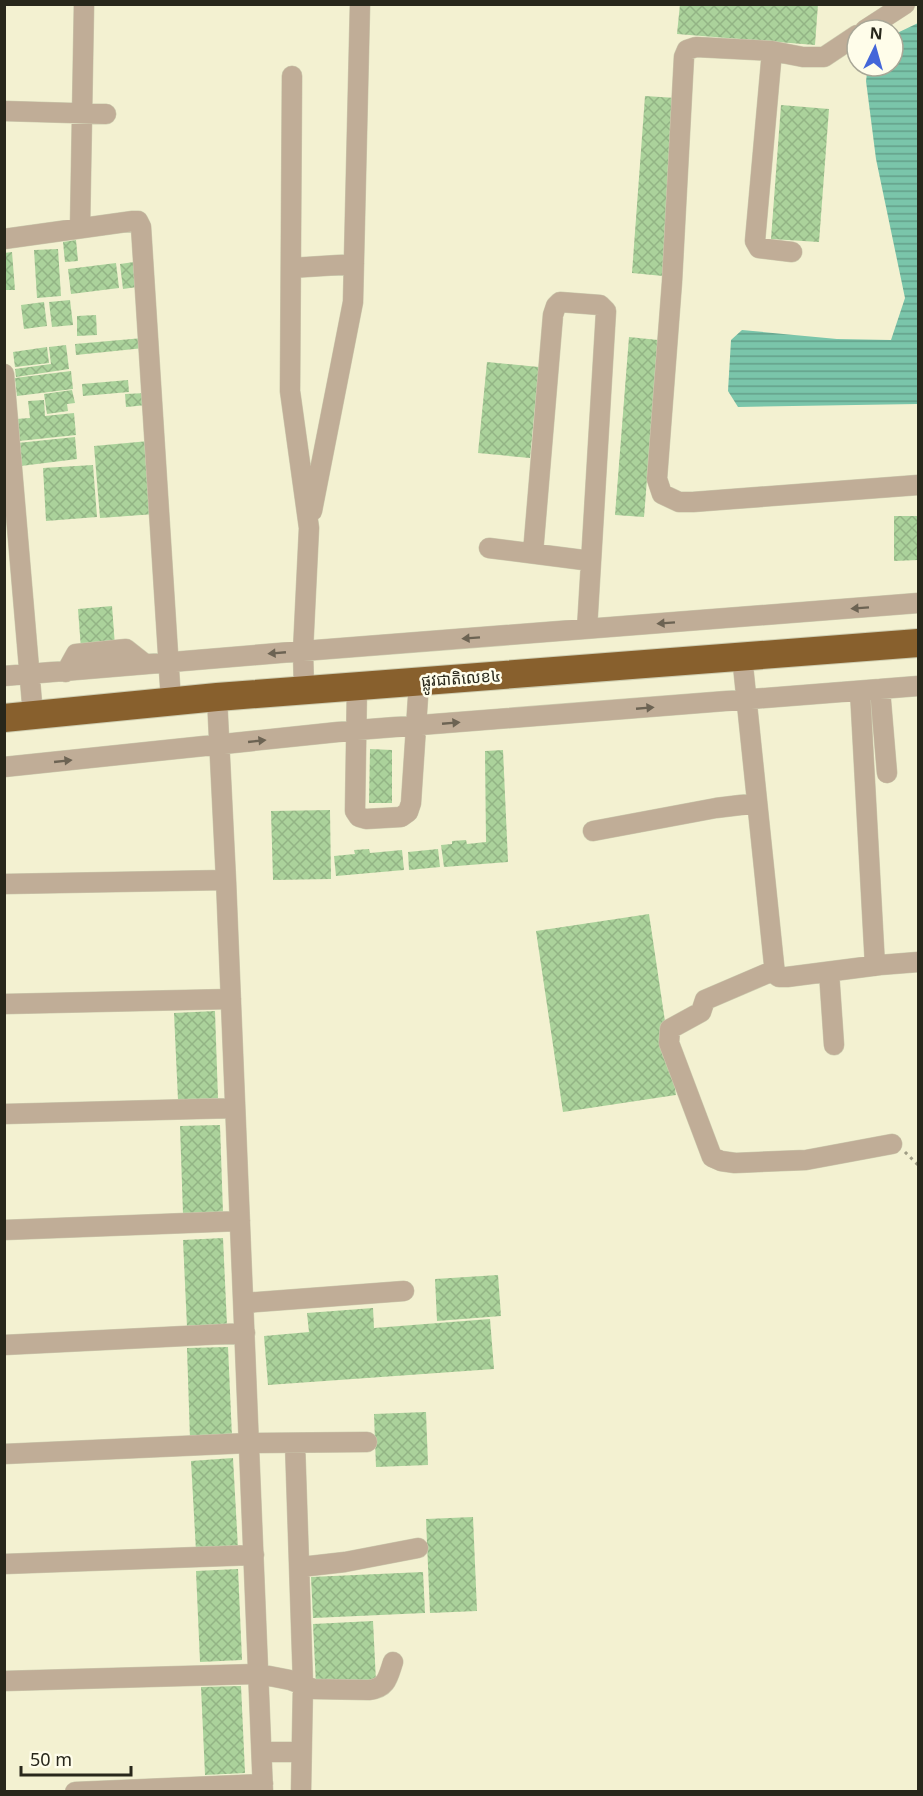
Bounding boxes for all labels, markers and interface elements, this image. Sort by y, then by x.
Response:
north arrow [845,18,905,78]
text: N [869,22,884,45]
one-way arrow [851,603,870,612]
one-way arrow [656,618,675,627]
one-way arrow [462,633,481,642]
one-way arrow [267,648,286,658]
street label: ផ្លូវជាតិលេខ៤ [420,664,502,695]
one-way arrow [636,703,655,713]
one-way arrow [441,719,460,728]
one-way arrow [247,736,266,746]
one-way arrow [53,756,72,766]
scale bar [21,1739,130,1777]
text: 50 m [30,1747,72,1771]

